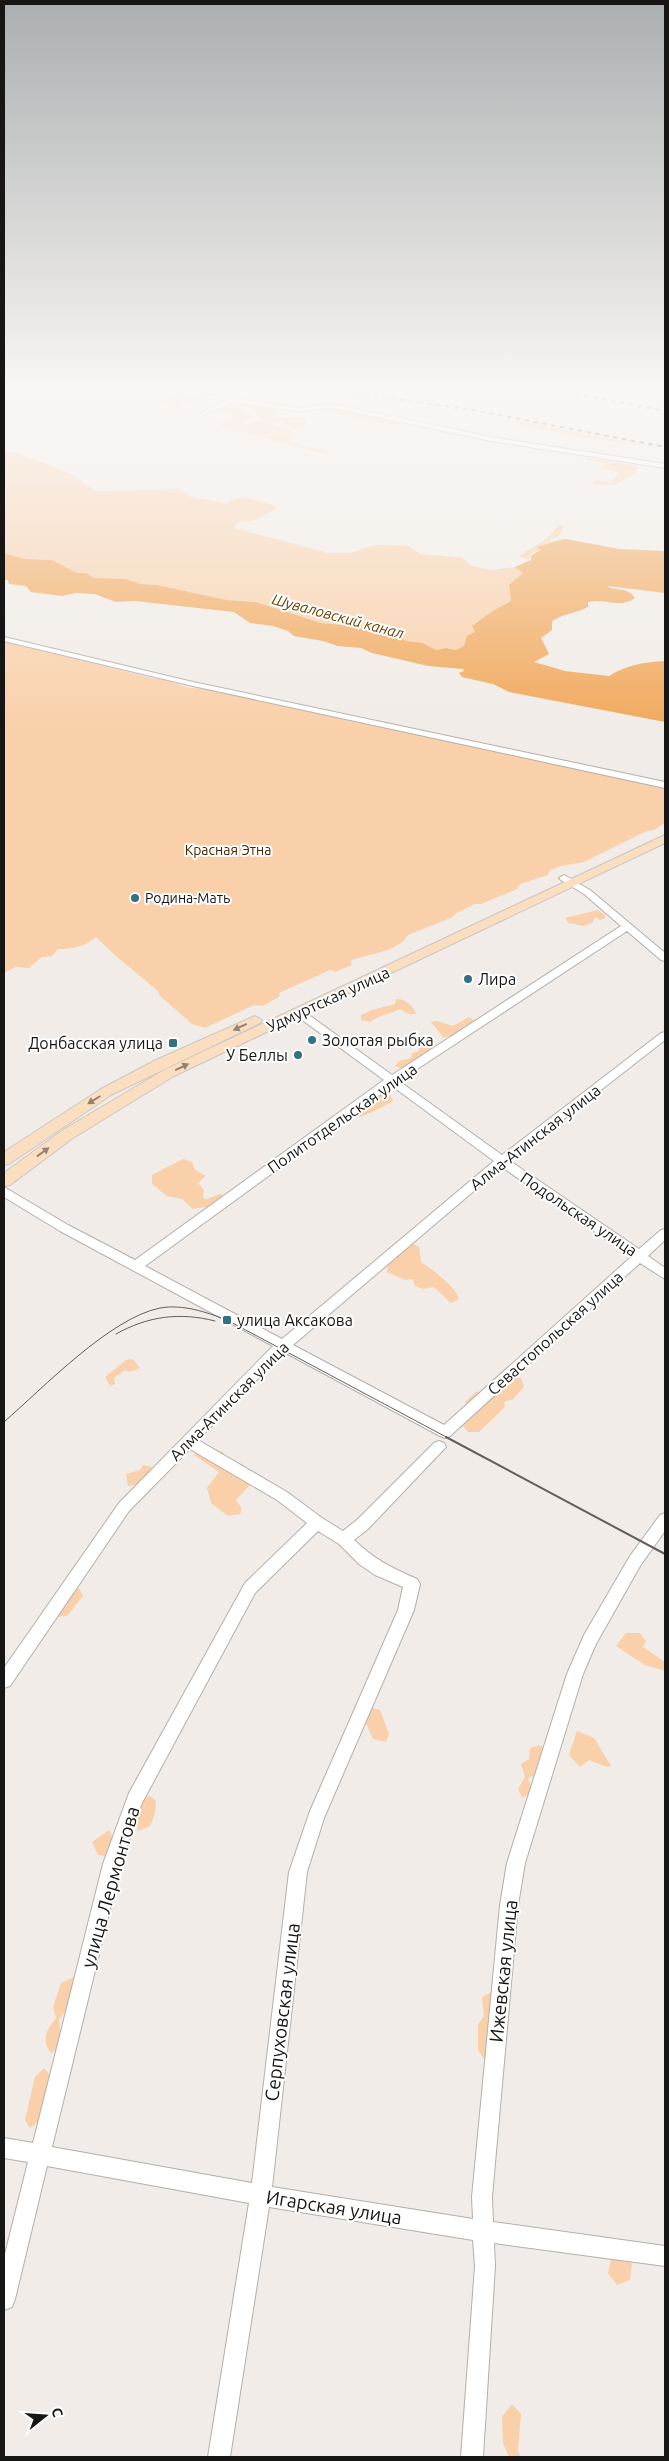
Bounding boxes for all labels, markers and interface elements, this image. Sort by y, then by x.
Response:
water label: Шуваловский канал [270,590,406,642]
park label: Красная Этна [185,842,271,858]
place label: Родина-Мать [145,890,230,906]
marker: Родина-Мать [129,892,141,904]
street label: Удмуртская улица [264,963,392,1035]
place label: Лира [478,970,516,988]
marker: Лира [462,973,474,985]
one-way arrow [233,1024,247,1032]
place label: Золотая рыбка [322,1031,434,1049]
place label: Донбасская улица [28,1034,163,1052]
marker: Золотая рыбка [306,1034,318,1046]
marker: Донбасская улица [167,1037,179,1049]
place label: У Беллы [226,1046,288,1064]
marker: У Беллы [292,1049,304,1061]
street label: Политотдельская улица [264,1060,420,1176]
one-way arrow [175,1063,189,1071]
street label: Алма-Атинская улица [466,1081,604,1193]
one-way arrow [88,1095,101,1104]
one-way arrow [36,1147,50,1157]
street label: Подольская улица [517,1168,641,1260]
street label: Севастопольская улица [484,1267,626,1399]
place label: улица Аксакова [237,1311,353,1329]
marker: улица Аксакова [221,1314,233,1326]
street label: Алма-Атинская улица [166,1338,292,1464]
street label: улица Лермонтова [76,1804,144,1970]
street label: Ижевская улица [485,1899,521,2043]
street label: Серпуховская улица [260,1922,304,2102]
street label: Игарская улица [265,2185,403,2229]
north arrow [20,2391,70,2441]
text: С [48,2406,66,2419]

